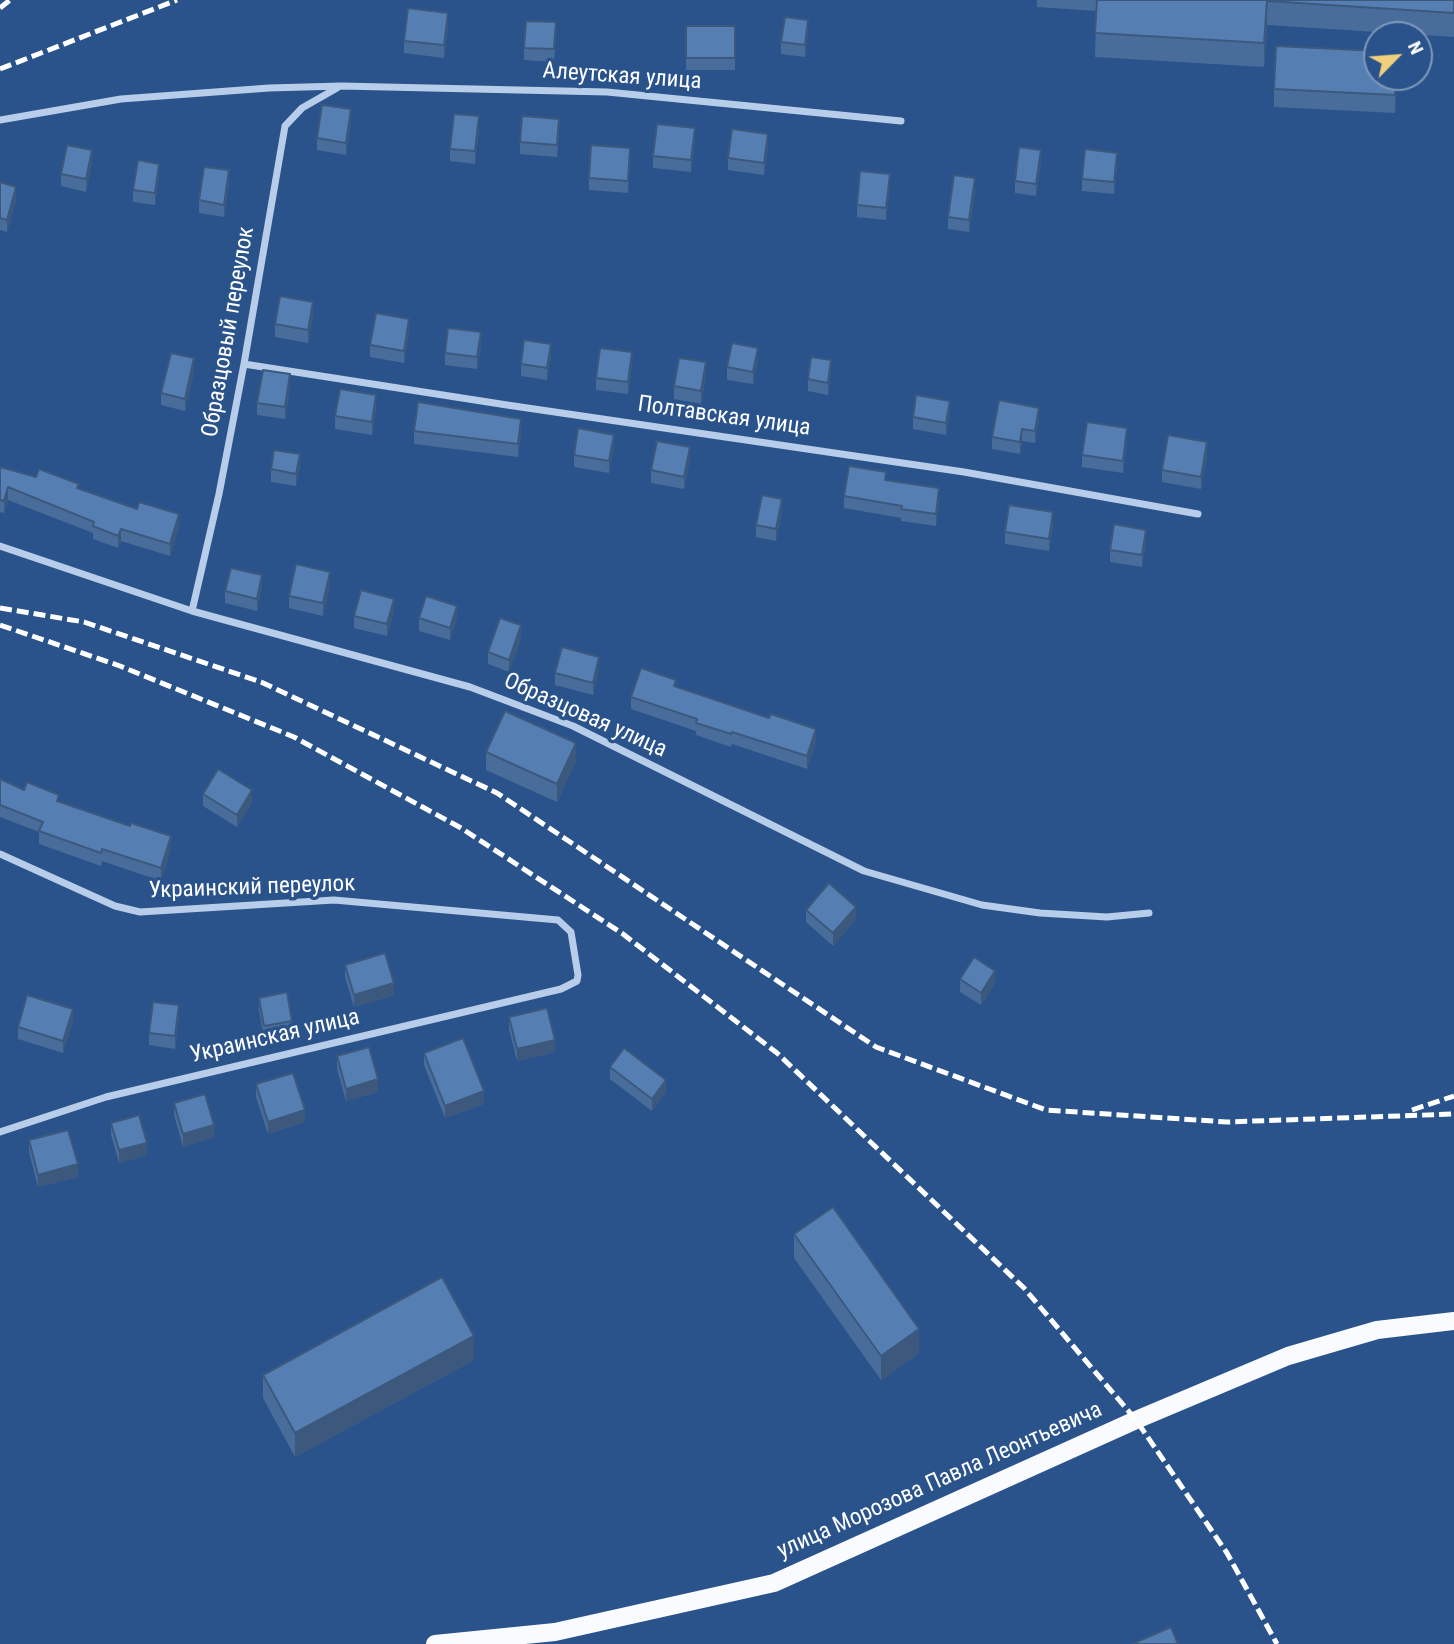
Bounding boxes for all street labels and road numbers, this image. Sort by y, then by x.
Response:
street label: Алеутская улица [542,58,702,96]
street label: Образцовый переулок [197,225,261,439]
street label: Полтавская улица [636,391,812,443]
street label: Образцовая улица [499,668,671,764]
street label: Украинский переулок [148,871,356,905]
street label: Украинская улица [188,1004,362,1070]
street label: улица Морозова Павла Леонтьевича [773,1397,1107,1565]

